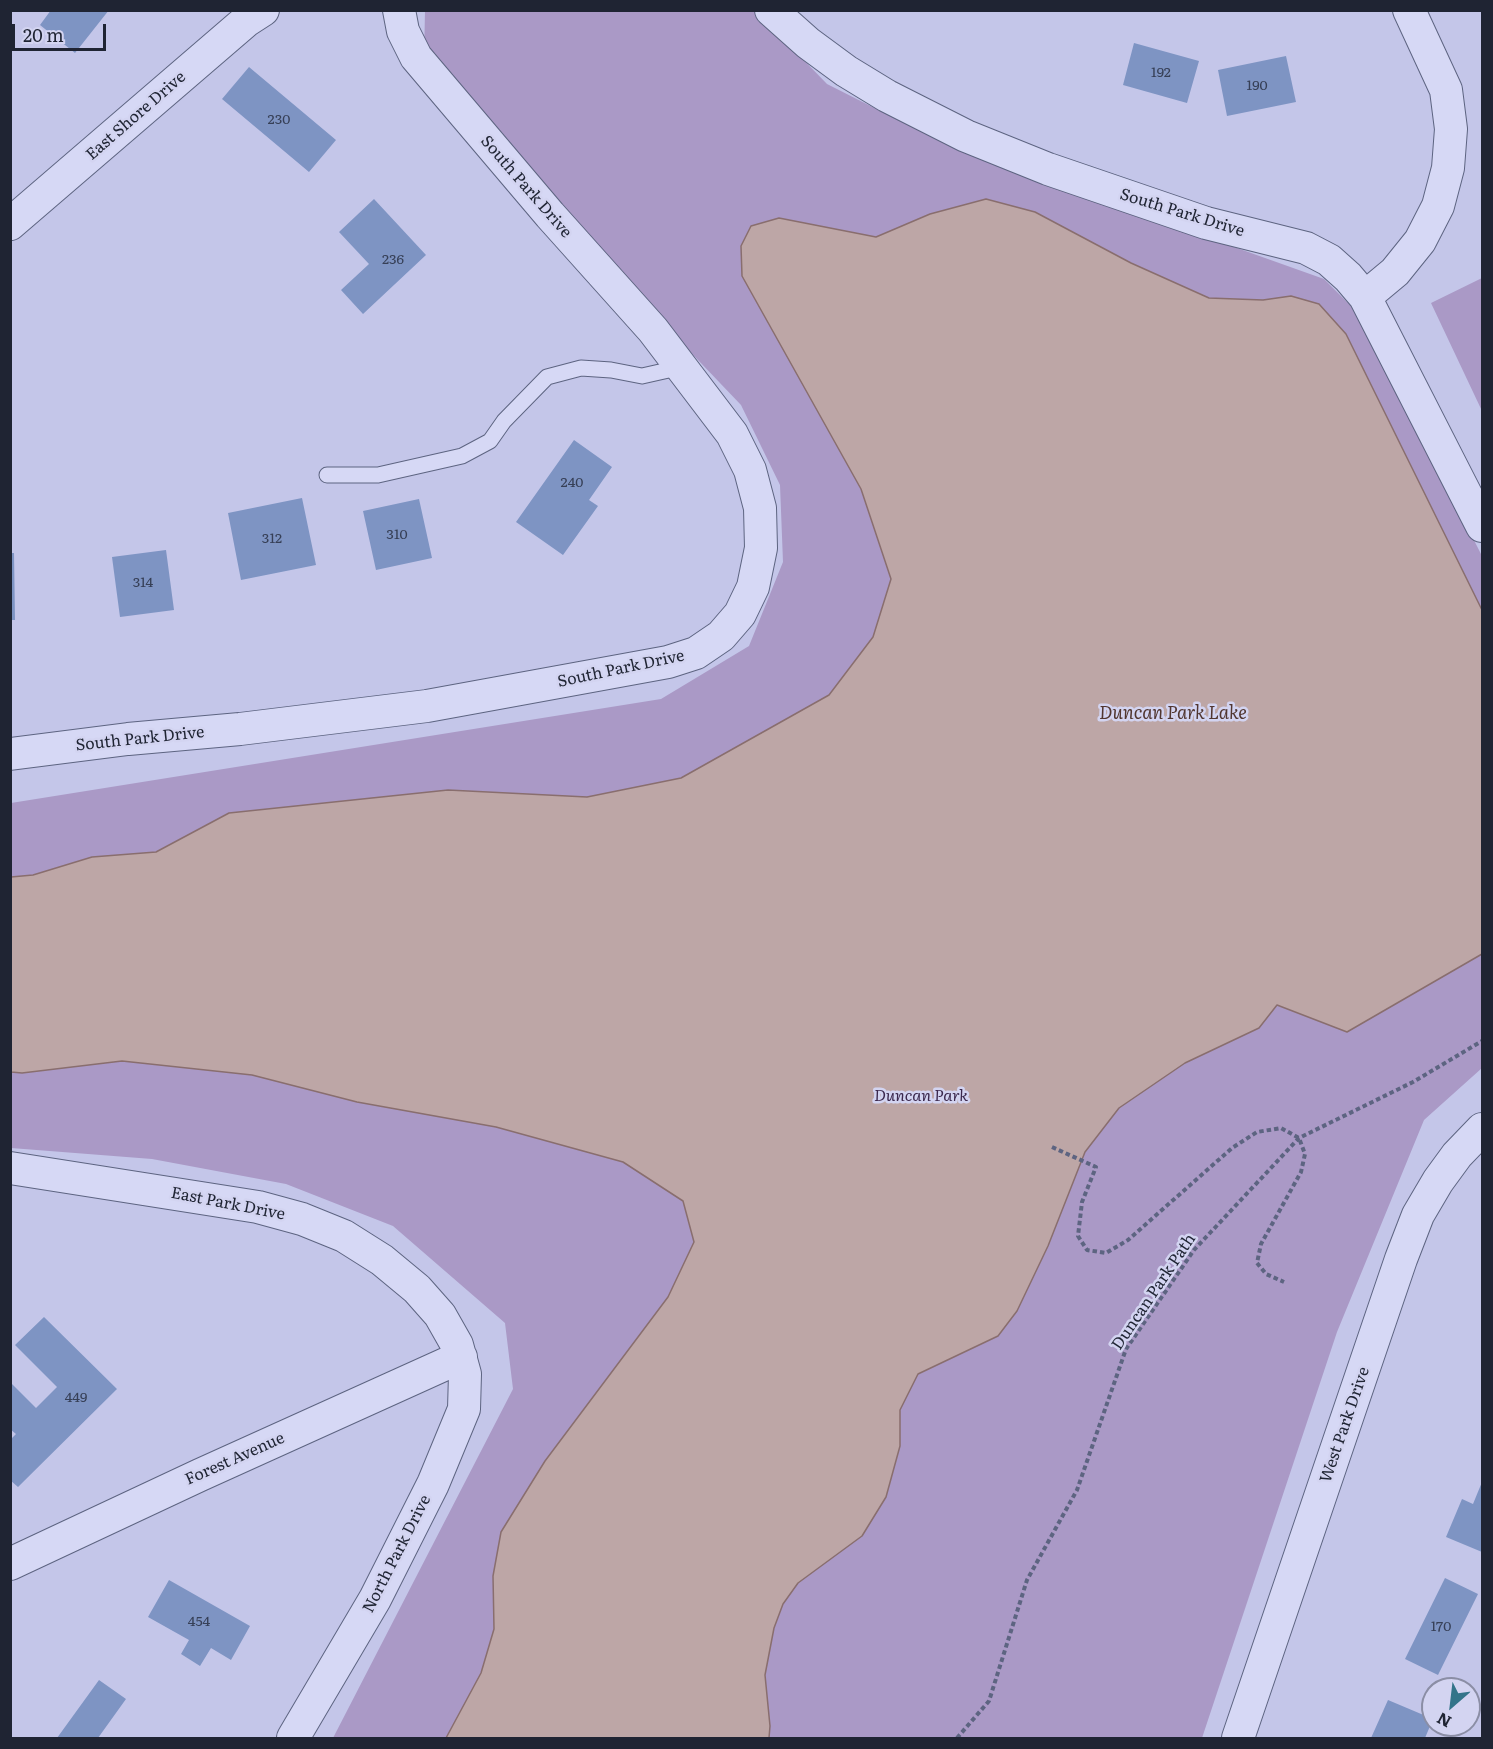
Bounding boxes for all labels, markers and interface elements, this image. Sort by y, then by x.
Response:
scale bar [15,12,110,50]
text: 20 m [23,21,64,48]
house number: 192 [1151,65,1171,81]
street label: East Shore Drive [82,68,190,164]
house number: 190 [1246,78,1268,94]
house number: 230 [268,112,290,128]
street label: South Park Drive [476,132,576,242]
street label: South Park Drive [1117,185,1247,241]
house number: 236 [382,252,404,268]
house number: 240 [561,475,583,491]
house number: 310 [386,527,408,543]
house number: 312 [262,531,282,547]
house number: 314 [133,575,153,591]
street label: South Park Drive [556,646,686,692]
water label: Duncan Park Lake [1099,703,1247,725]
street label: South Park Drive [75,723,205,755]
park label: Duncan Park [874,1086,968,1106]
street label: East Park Drive [169,1184,287,1224]
street label: Duncan Park Path [1108,1230,1200,1354]
street label: West Park Drive [1316,1365,1374,1485]
house number: 449 [65,1390,87,1406]
street label: Forest Avenue [182,1429,288,1489]
street label: North Park Drive [359,1492,435,1616]
house number: 454 [188,1614,210,1630]
house number: 170 [1431,1619,1451,1635]
north arrow [1421,1677,1481,1737]
text: N [1432,1707,1455,1735]

